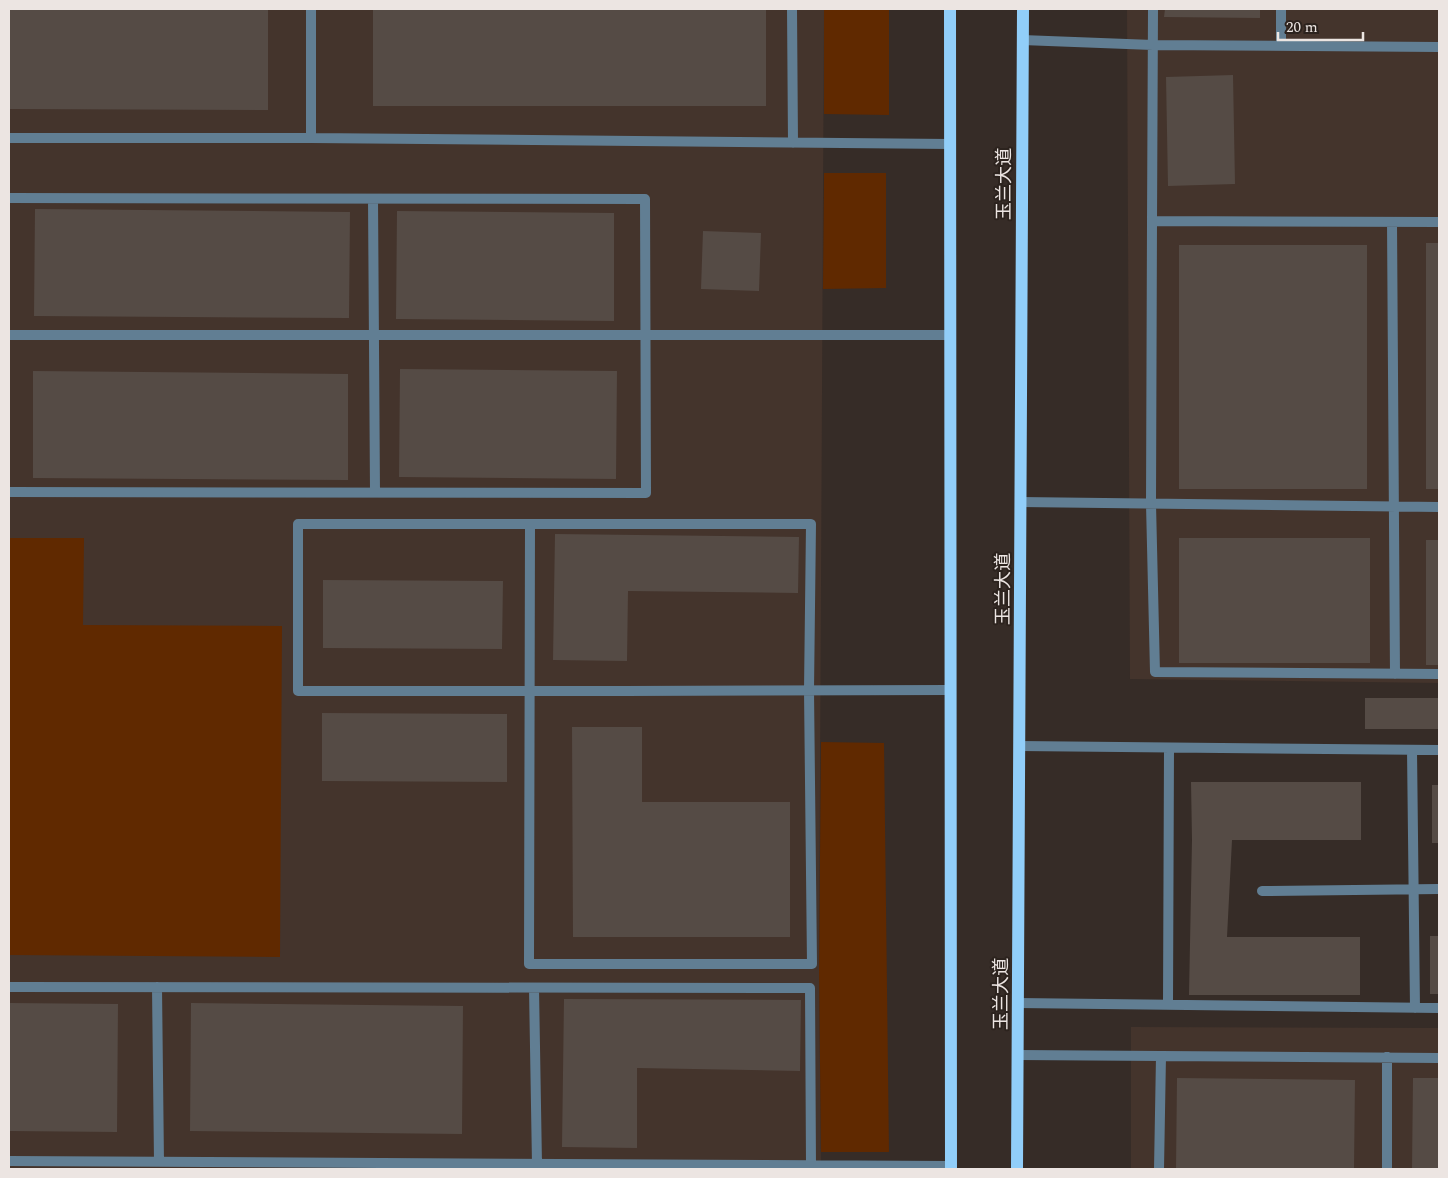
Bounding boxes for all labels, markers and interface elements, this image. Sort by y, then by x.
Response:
scale bar [1278,10,1363,42]
text: 20 m [1286,16,1318,39]
street label: 玉兰大道 [991,148,1018,220]
street label: 玉兰大道 [990,553,1017,625]
street label: 玉兰大道 [988,958,1015,1030]

